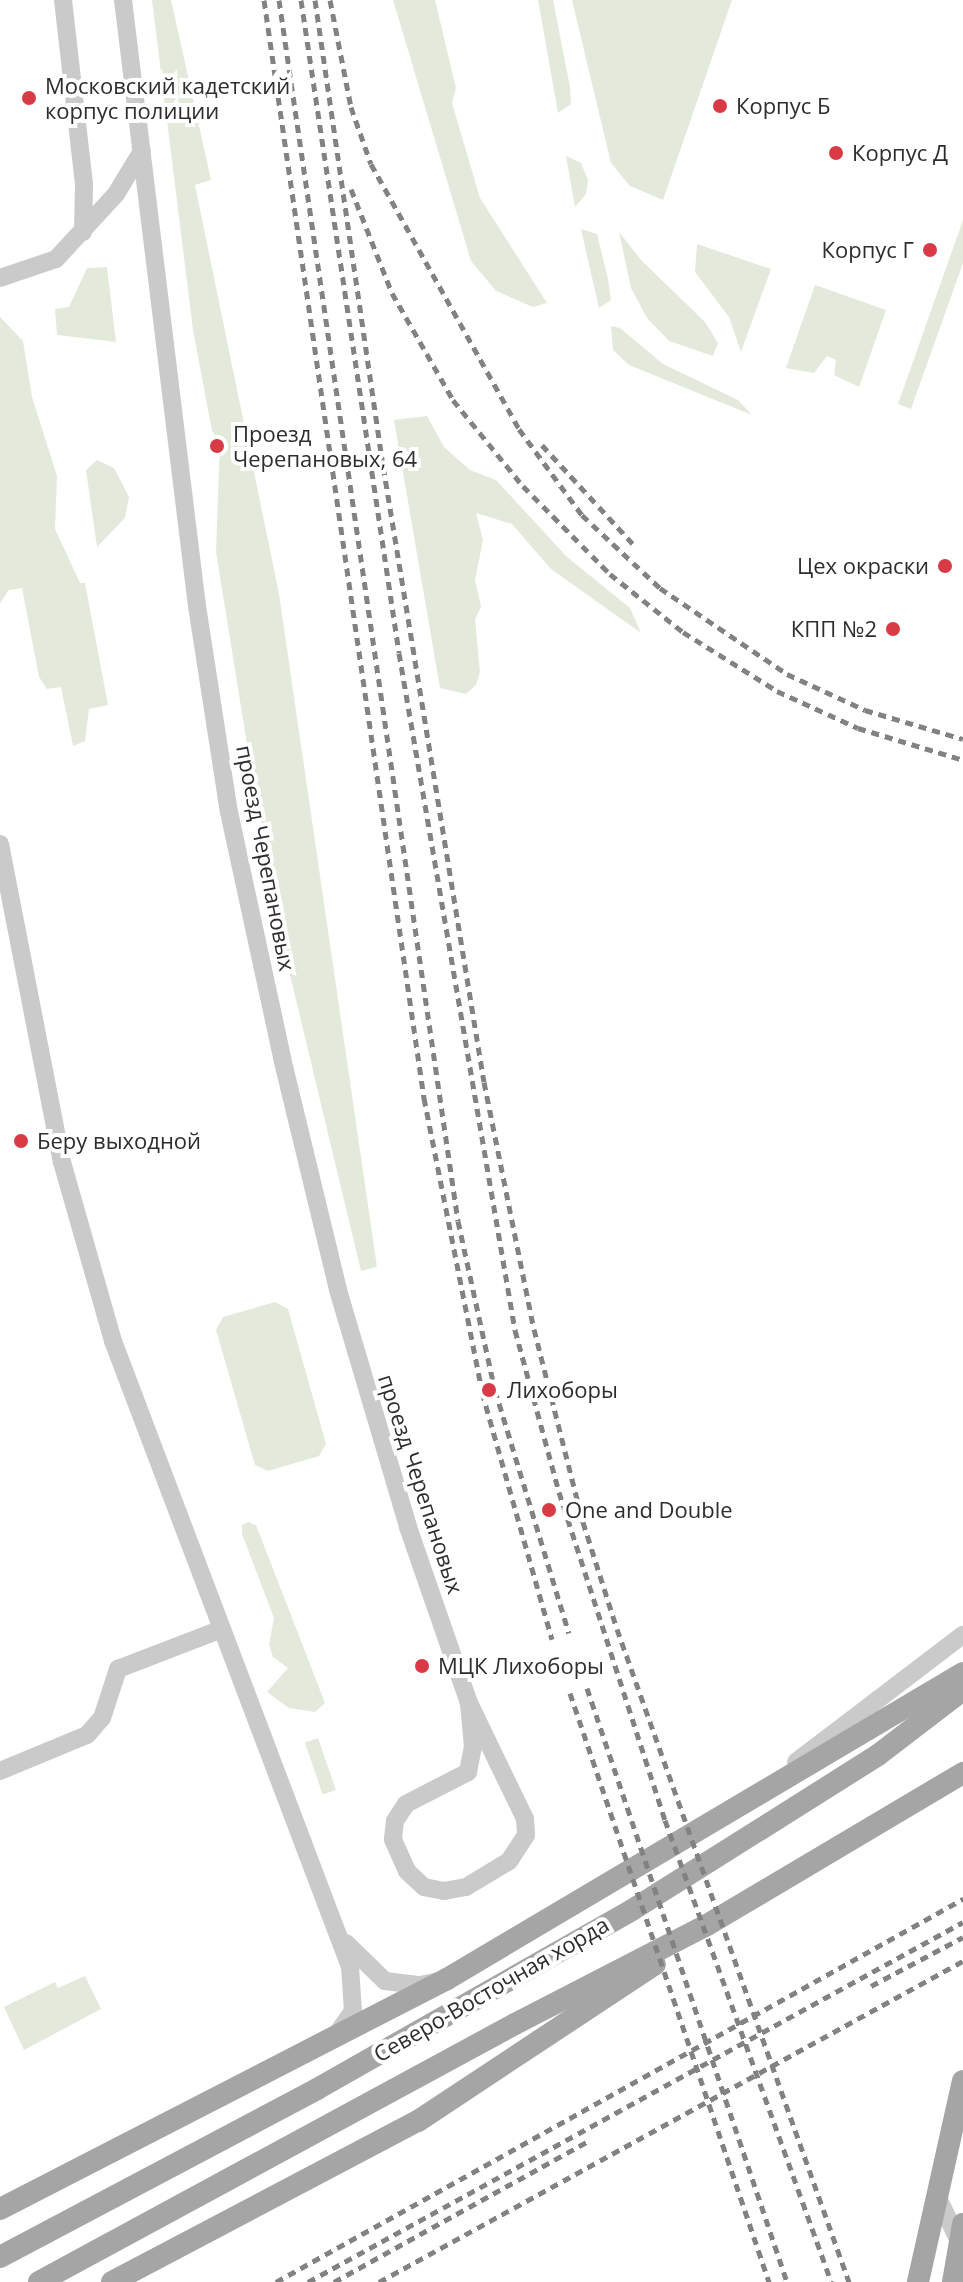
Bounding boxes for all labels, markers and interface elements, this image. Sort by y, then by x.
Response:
place label: Московский кадетский корпус полиции [45,72,290,124]
marker: Московский кадетский корпус полиции [20,89,38,107]
place label: Корпус Б [736,93,830,119]
marker: Корпус Б [711,97,729,115]
place label: Корпус Д [852,140,948,166]
marker: Корпус Д [827,144,845,162]
place label: Корпус Г [822,237,914,263]
marker: Корпус Г [921,241,939,259]
place label: Проезд Черепановых, 64 [233,420,417,472]
marker: Проезд Черепановых, 64 [208,437,226,455]
place label: Цех окраски [797,553,929,579]
marker: Цех окраски [936,557,954,575]
place label: КПП №2 [791,616,877,642]
marker: КПП №2 [884,620,902,638]
street label: проезд Черепановых [231,743,301,973]
place label: Беру выходной [37,1128,201,1154]
marker: Беру выходной [12,1132,30,1150]
street label: проезд Черепановых [373,1371,469,1597]
place label: Лихоборы [507,1377,618,1403]
marker: Лихоборы [478,1379,500,1401]
place label: One and Double [565,1497,733,1523]
marker: One and Double [540,1501,558,1519]
place label: МЦК Лихоборы [438,1653,604,1679]
marker: МЦК Лихоборы [413,1657,431,1675]
street label: Северо-Восточная хорда [369,1911,613,2067]

